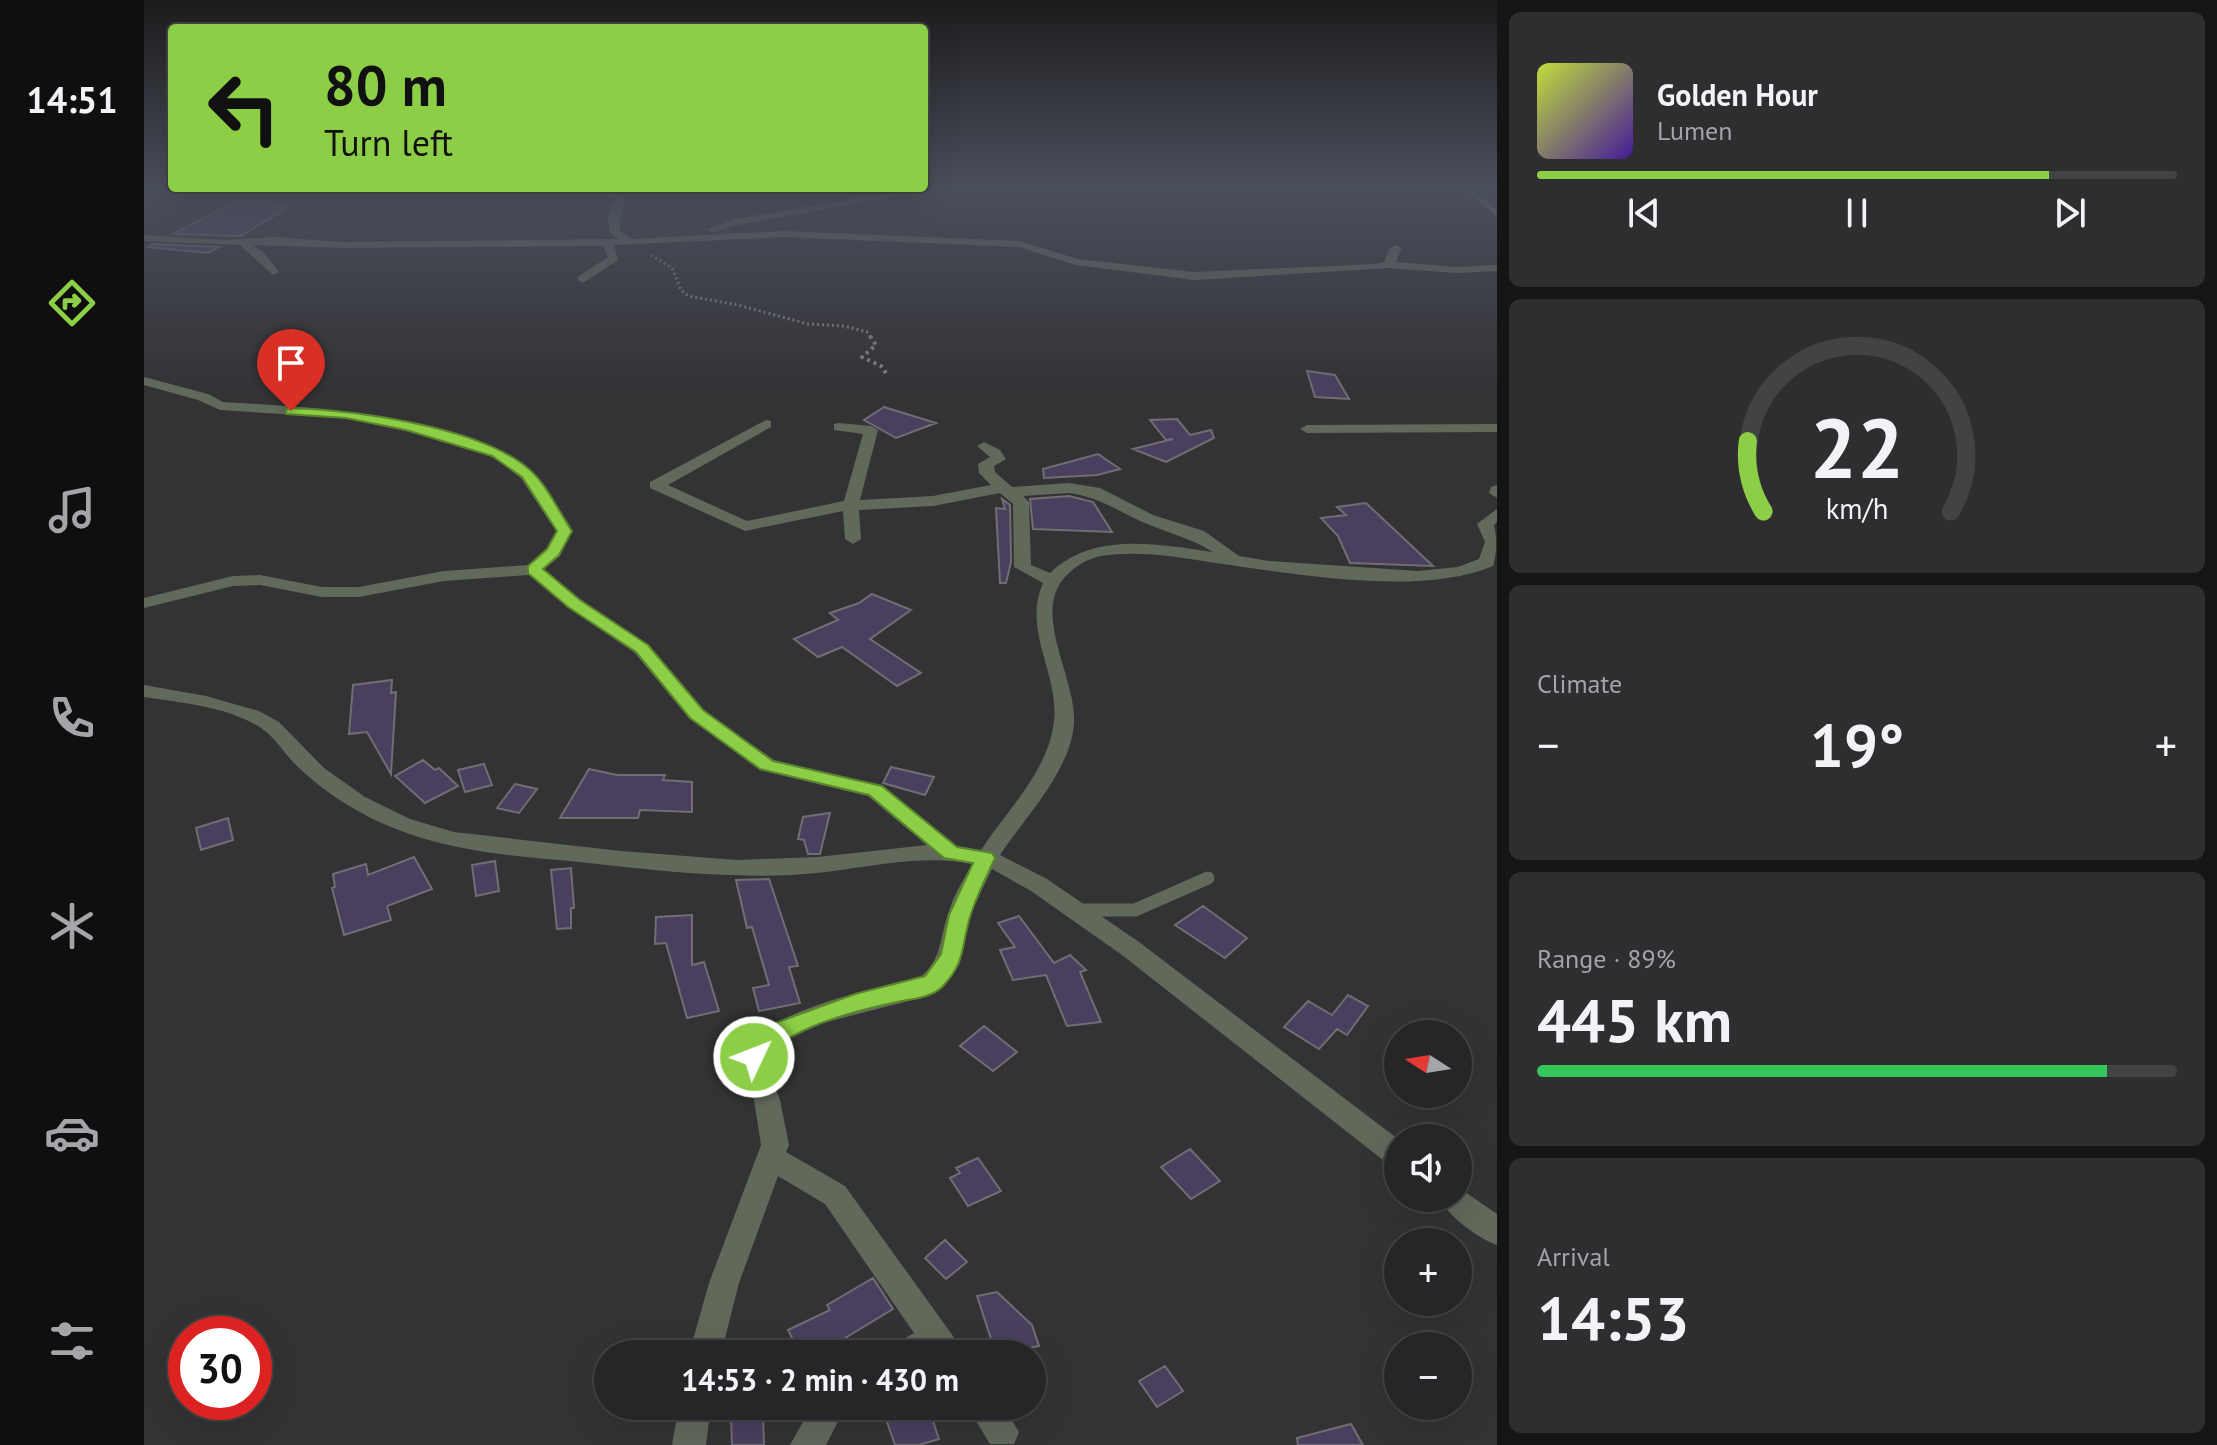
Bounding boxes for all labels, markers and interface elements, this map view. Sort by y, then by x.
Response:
text: 80 m [324,49,447,121]
icon: left [192,56,296,160]
text: Golden Hour [1657,75,1818,114]
text: 14:51 [26,76,118,123]
text: Lumen [1657,114,1732,147]
text: Turn left [324,119,453,166]
icon: previous [1622,191,1666,235]
icon: pause [1835,191,1879,235]
icon: next [2048,191,2092,235]
icon: directions [44,275,100,331]
pin [257,329,325,411]
icon: arrive [269,341,313,385]
text: 22 [1810,392,1904,500]
icon: music [44,482,100,538]
text: km/h [1826,490,1888,527]
text: Climate [1537,667,1622,700]
icon: phone [44,690,100,746]
text: 19° [1810,706,1904,784]
text: − [1537,716,1559,773]
text: + [2155,716,2177,773]
icon: climate [44,898,100,954]
text: Range · 89% [1537,942,1676,975]
text: 445 km [1537,981,1732,1059]
position arrow [712,1015,796,1099]
north arrow [1384,1020,1472,1108]
map controls [1384,1020,1472,1420]
icon: car [44,1105,100,1161]
button: sound [1384,1124,1472,1212]
button: + [1384,1228,1472,1316]
text: Arrival [1537,1240,1610,1273]
text: 14:53 [1537,1279,1689,1357]
icon: filters [44,1313,100,1369]
speed limit sign: 30 [168,1316,272,1420]
button: − [1384,1332,1472,1420]
text: 14:53 · 2 min · 430 m [681,1360,959,1399]

